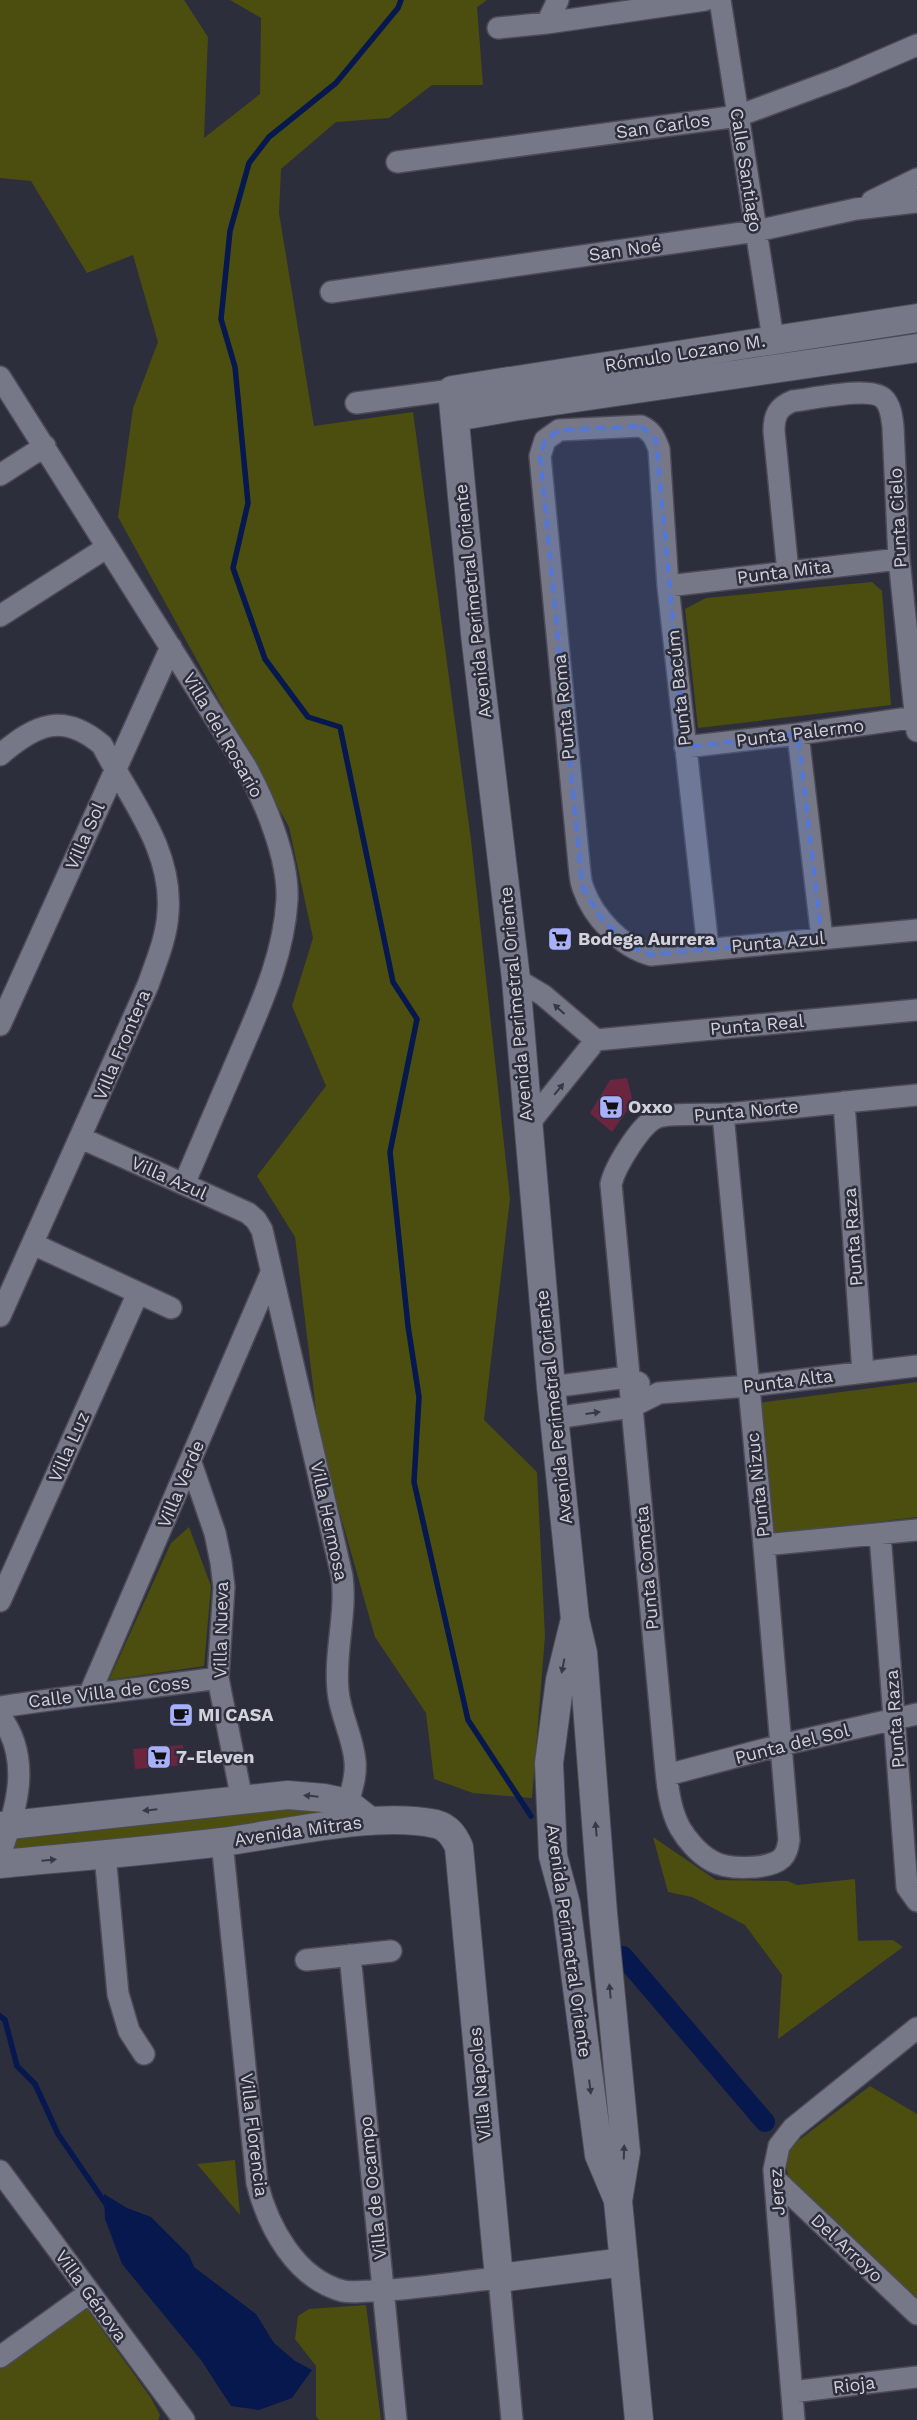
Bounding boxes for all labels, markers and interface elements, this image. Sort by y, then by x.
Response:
street label: Calle Santiago [726,106,767,234]
street label: San Carlos [615,109,711,142]
street label: San Noé [587,234,663,265]
street label: Rómulo Lozano M. [603,329,767,376]
street label: Punta Cielo [884,467,911,569]
street label: Avenida Perimetral Oriente [450,483,495,719]
street label: Punta Mita [736,555,832,588]
street label: Punta Bacúm [662,629,695,747]
street label: Punta Roma [548,653,579,761]
street label: Villa del Rosario [179,668,268,801]
street label: Punta Palermo [735,714,865,751]
street label: Villa Sol [60,799,109,873]
street label: Avenida Perimetral Oriente [495,886,536,1122]
supermarket icon: Bodega Aurrera [547,926,573,952]
street label: Punta Azul [730,927,826,956]
place label: Bodega Aurrera [578,928,716,949]
street label: Villa Frontera [89,987,154,1103]
one-way arrow [553,1003,565,1015]
street label: Punta Real [709,1010,805,1039]
one-way arrow [553,1082,564,1095]
supermarket icon: Oxxo [598,1094,624,1120]
street label: Punta Norte [693,1095,799,1126]
place label: Oxxo [628,1096,673,1117]
street label: Villa Azul [128,1152,211,1204]
street label: Punta Raza [839,1187,866,1287]
street label: Avenida Perimetral Oriente [531,1289,576,1525]
street label: Punta Alta [742,1365,834,1396]
street label: Villa Luz [44,1408,93,1485]
one-way arrow [585,1409,601,1417]
street label: Punta Nizuc [742,1432,773,1539]
street label: Villa Verde [153,1437,208,1531]
street label: Villa Hermosa [307,1459,352,1583]
street label: Punta Cometa [631,1505,662,1631]
street label: Villa Nueva [209,1581,232,1679]
one-way arrow [559,1659,567,1675]
street label: Punta Raza [881,1669,908,1769]
street label: Calle Villa de Coss [27,1671,191,1712]
cafe icon: MI CASA [168,1702,194,1728]
place label: MI CASA [198,1704,274,1725]
street label: Punta del Sol [733,1719,852,1768]
supermarket icon: 7-Eleven [146,1744,172,1770]
place label: 7-Eleven [176,1746,254,1767]
one-way arrow [303,1792,319,1800]
one-way arrow [141,1806,157,1814]
street label: Avenida Mitras [233,1811,363,1850]
one-way arrow [592,1821,600,1837]
street label: Avenida Perimetral Oriente [543,1823,596,2059]
one-way arrow [41,1856,57,1864]
one-way arrow [606,1982,614,1998]
street label: Villa Napoles [464,2026,495,2142]
street label: Villa Florencia [236,2072,272,2198]
one-way arrow [586,2079,594,2095]
street label: Villa de Ocampo [355,2115,390,2261]
one-way arrow [621,2144,629,2160]
street label: Jerez [764,2168,789,2216]
street label: Del Arroyo [807,2209,888,2286]
street label: Villa Génova [51,2246,132,2346]
street label: Rioja [832,2371,876,2398]

